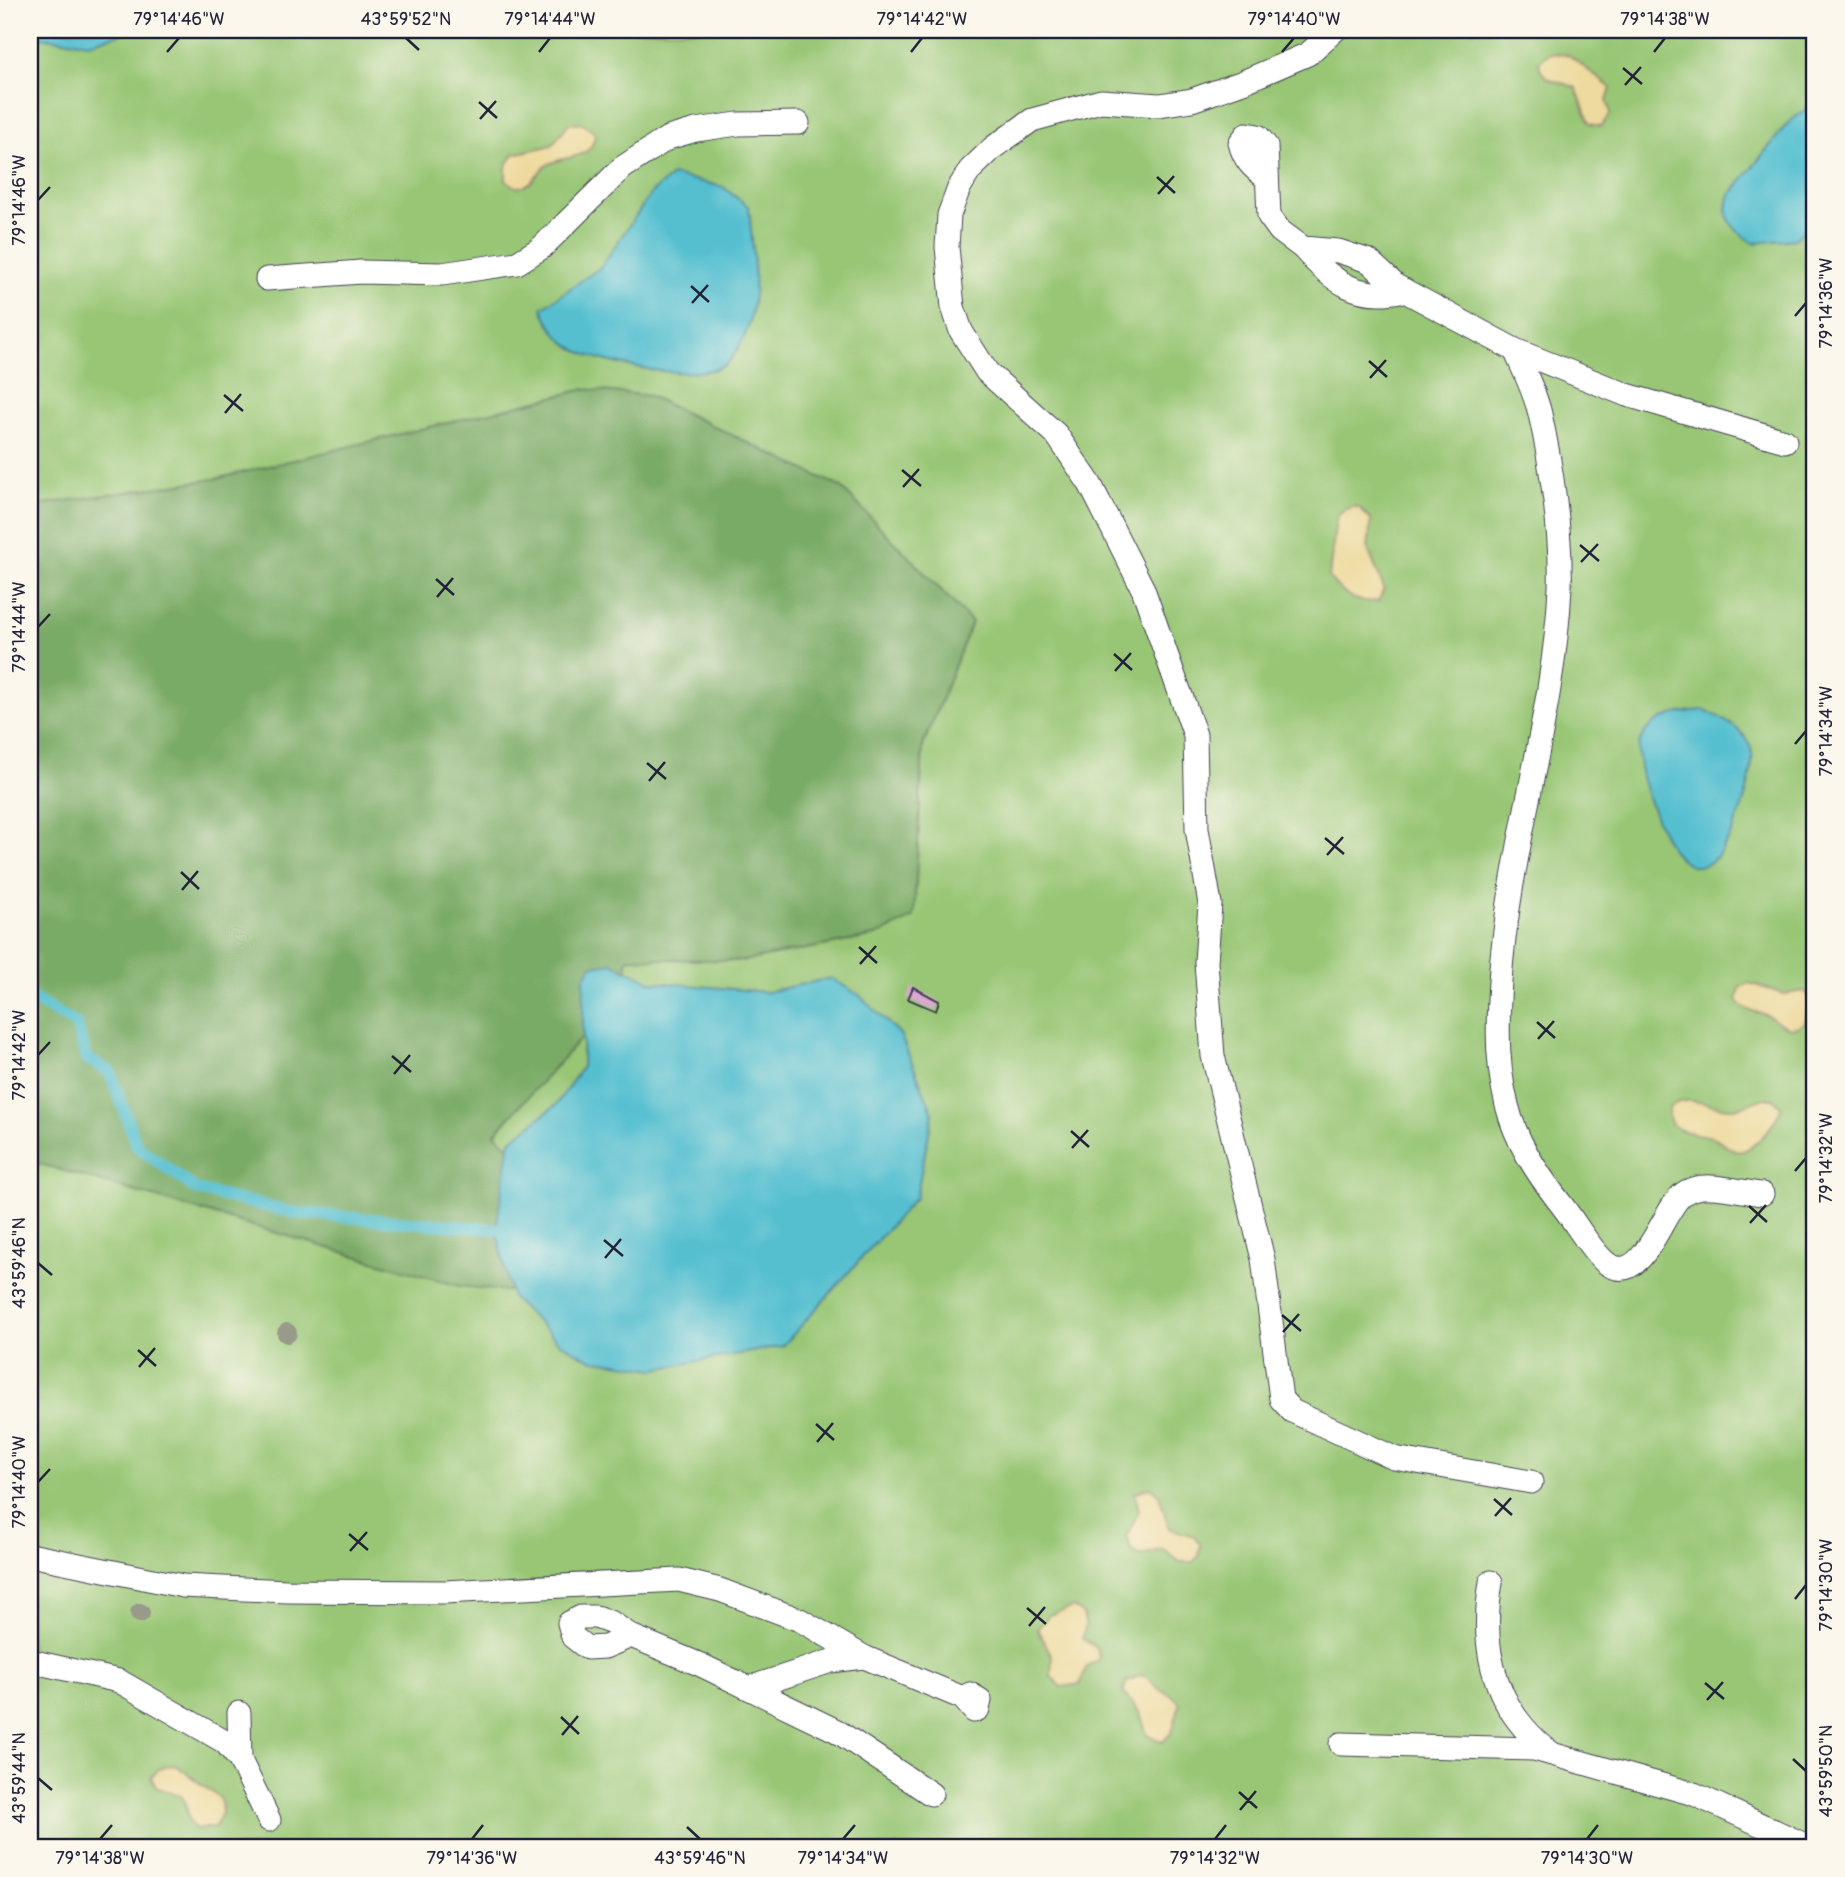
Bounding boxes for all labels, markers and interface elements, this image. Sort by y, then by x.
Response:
text: 79°14'46"W [133,8,225,31]
text: 43°59'52"N [361,8,451,31]
text: 79°14'44"W [504,8,596,31]
text: 79°14'42"W [877,8,967,31]
text: 79°14'40"W [1247,8,1341,31]
text: 79°14'38"W [1620,8,1710,31]
text: 79°14'46"W [8,154,31,246]
text: 79°14'36"W [1815,258,1838,348]
text: 79°14'44"W [8,581,31,673]
text: 79°14'34"W [1815,686,1838,776]
text: 79°14'42"W [8,1010,31,1100]
text: 79°14'32"W [1815,1113,1838,1203]
text: 43°59'46"N [8,1217,31,1309]
text: 79°14'40"W [8,1435,31,1529]
text: 79°14'30"W [1815,1539,1838,1631]
text: 43°59'50"N [1815,1725,1838,1817]
text: 43°59'44"N [8,1732,31,1824]
text: 79°14'38"W [55,1847,145,1870]
text: 79°14'36"W [427,1847,517,1870]
text: 43°59'46"N [654,1847,746,1870]
text: 79°14'34"W [798,1847,888,1870]
text: 79°14'32"W [1170,1847,1260,1870]
text: 79°14'30"W [1541,1847,1633,1870]

